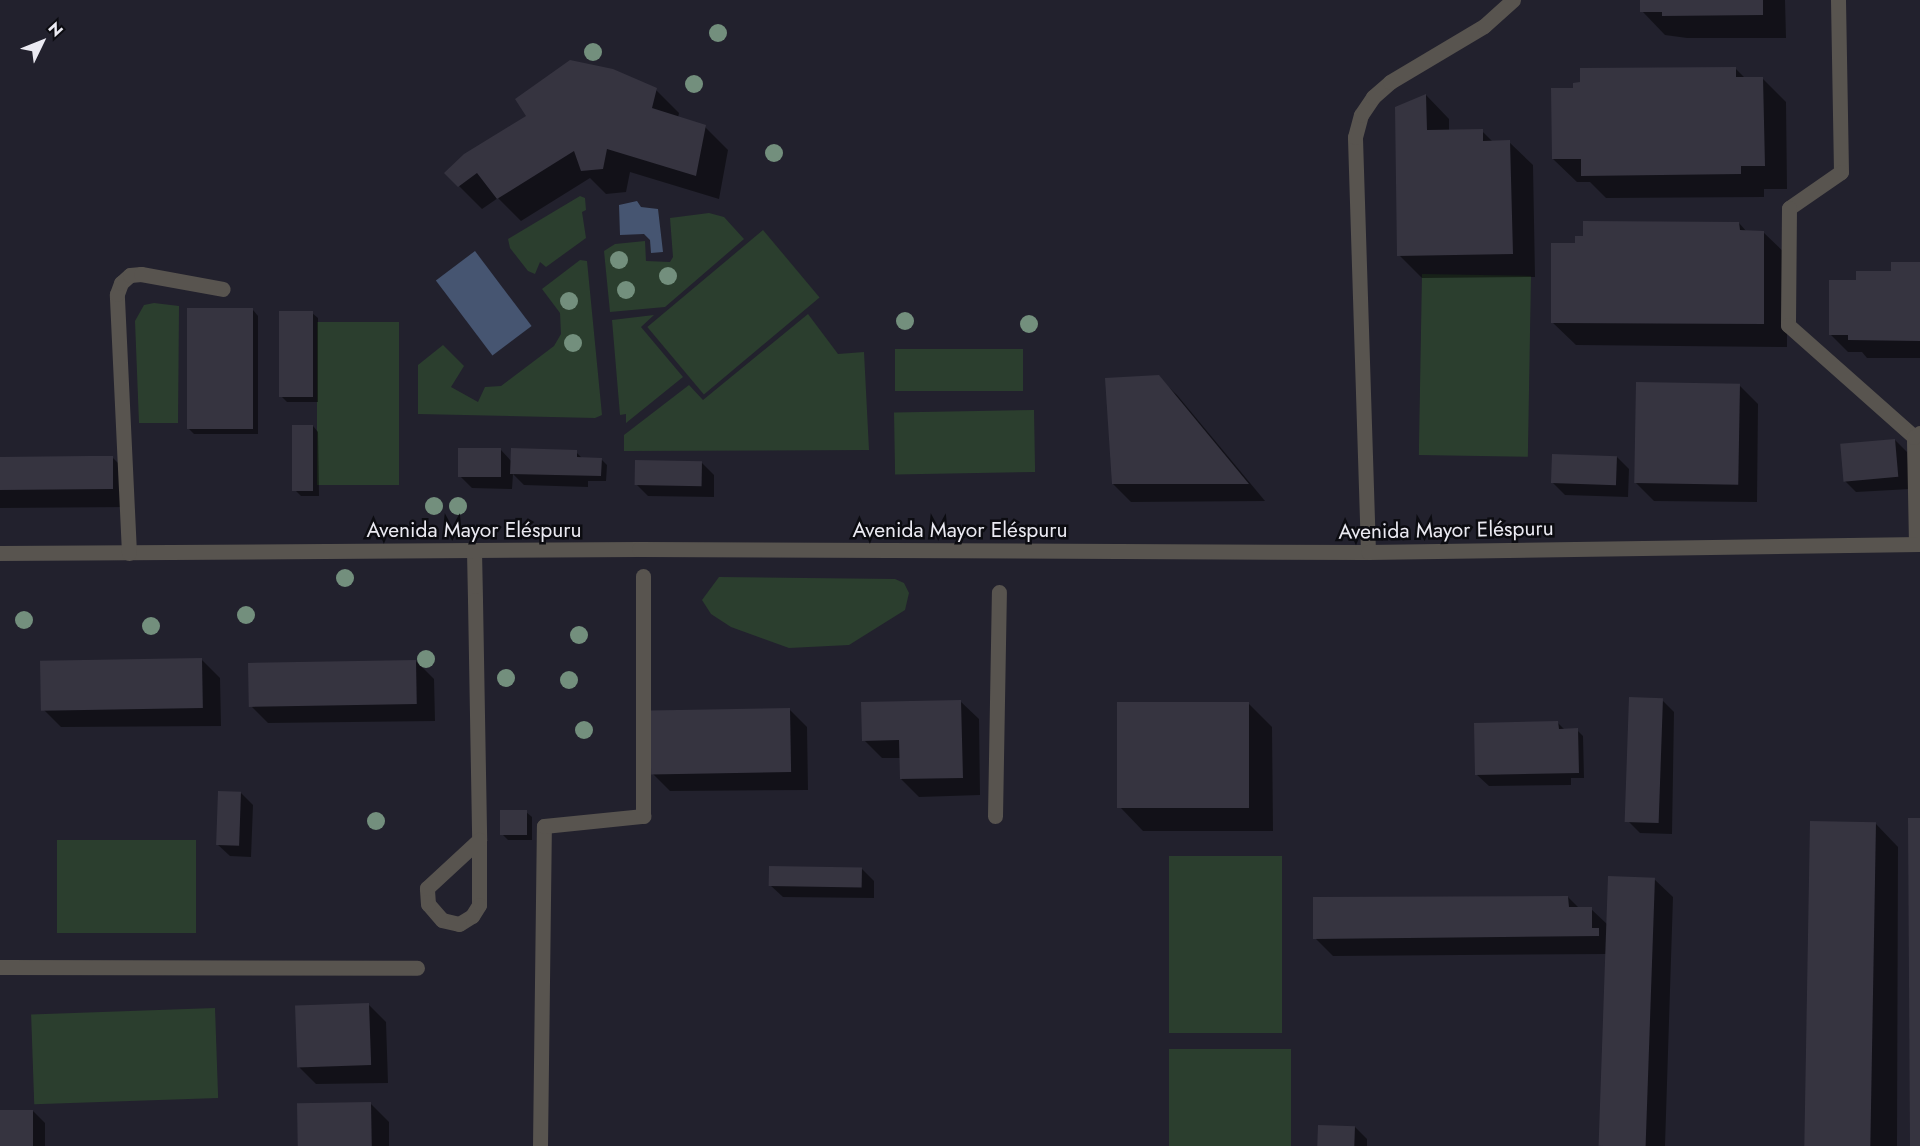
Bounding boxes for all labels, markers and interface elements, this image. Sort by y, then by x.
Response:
north arrow [12,12,72,72]
text: N [43,17,68,42]
street label: Avenida Mayor Eléspuru [1338,516,1554,544]
street label: Avenida Mayor Eléspuru [366,517,582,543]
street label: Avenida Mayor Eléspuru [852,517,1068,543]

